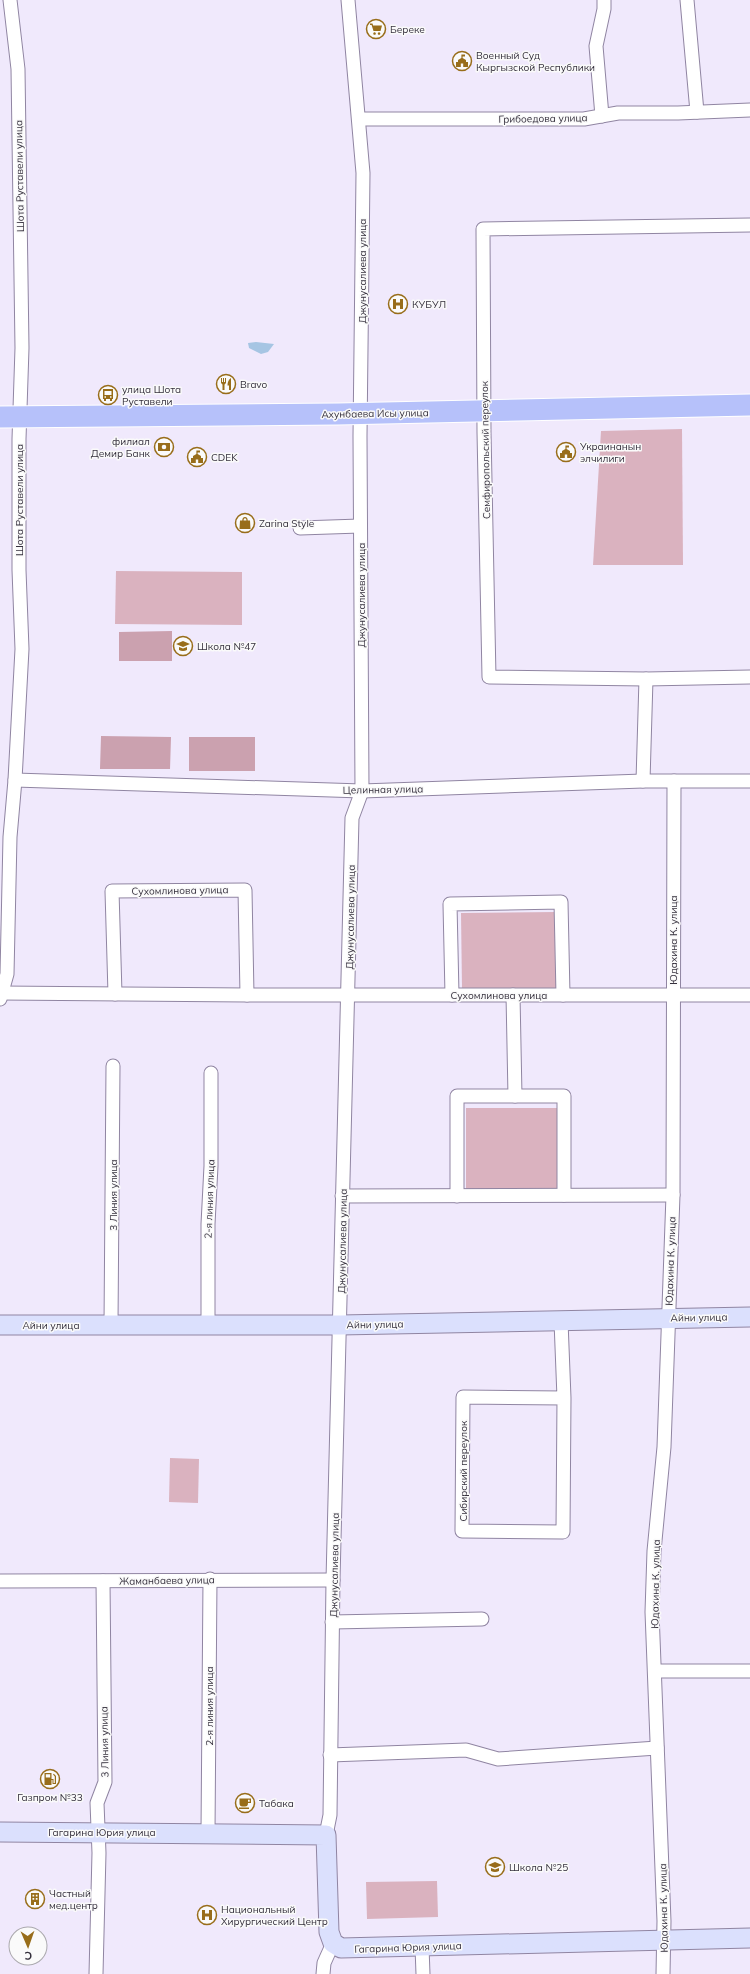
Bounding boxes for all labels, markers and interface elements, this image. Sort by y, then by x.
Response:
supermarket icon: Береке [365,18,387,40]
place label: Береке [390,23,425,36]
place label: Военный Суд Кыргызской Республики [476,49,595,74]
public building icon: Военный Суд Кыргызской Республики [451,50,473,72]
street label: Грибоедова улица [498,111,588,126]
street label: Шота Руставели улица [12,120,27,232]
street label: Джунусалиева улица [356,219,369,323]
hospital icon: КУБУЛ [387,293,409,315]
place label: КУБУЛ [412,298,446,311]
restaurant icon: Bravo [215,373,237,395]
place label: Bravo [240,378,268,391]
street label: Семфиропольский переулок [478,380,493,519]
place label: улица Шота Руставели [122,383,181,408]
bus stop icon: улица Шота Руставели [97,384,119,406]
street label: Ахунбаева Исы улица [321,406,429,421]
place label: филиал Демир Банк [91,435,151,460]
bank icon: филиал Демир Банк [153,436,175,458]
place label: Украинанын элчилиги [579,440,641,465]
public building icon: Украинанын элчилиги [555,441,577,463]
street label: Шота Руставели улица [13,444,26,556]
public building icon: CDEK [186,446,208,468]
place label: CDEK [211,451,238,464]
shop icon: Zarina Style [234,512,256,534]
place label: Zarina Style [259,517,314,530]
street label: Джунусалиева улица [355,543,368,647]
school or university icon: Школа №47 [172,635,194,657]
place label: Школа №47 [197,640,256,653]
street label: Целинная улица [343,782,423,797]
street label: Джунусалиева улица [343,865,358,970]
street label: Сухомлинова улица [131,883,229,898]
street label: Юдахина К. улица [667,895,680,985]
street label: Сухомлинова улица [451,989,547,1002]
street label: 3 Линия улица [107,1159,120,1231]
street label: 2-я линия улица [202,1159,217,1239]
street label: Джунусалиева улица [335,1189,350,1294]
street label: Юдахина К. улица [662,1216,679,1306]
street label: Айни улица [670,1311,728,1324]
street label: Айни улица [346,1318,404,1331]
street label: Айни улица [23,1319,79,1332]
street label: Сибирский переулок [457,1420,470,1521]
street label: Джунусалиева улица [327,1513,342,1618]
street label: Юдахина К. улица [648,1539,663,1629]
street label: Жаманбаева улица [119,1573,215,1588]
street label: 2-я линия улица [203,1666,216,1746]
street label: 3 Линия улица [97,1706,112,1778]
fuel station icon: Газпром №33 [39,1768,61,1790]
place label: Газпром №33 [17,1791,83,1804]
cafe icon: Табака [234,1792,256,1814]
place label: Табака [259,1797,294,1810]
street label: Гагарина Юрия улица [48,1826,156,1839]
school or university icon: Школа №25 [484,1856,506,1878]
place label: Школа №25 [509,1861,568,1874]
street label: Юдахина К. улица [656,1863,671,1953]
place label: Частный мед.центр [49,1887,98,1912]
building icon: Частный мед.центр [24,1888,46,1910]
place label: Национальный Хирургический Центр [221,1903,328,1928]
hospital icon: Национальный Хирургический Центр [196,1904,218,1926]
north arrow [8,1926,48,1966]
street label: Гагарина Юрия улица [354,1939,462,1956]
text: С [24,1949,32,1963]

